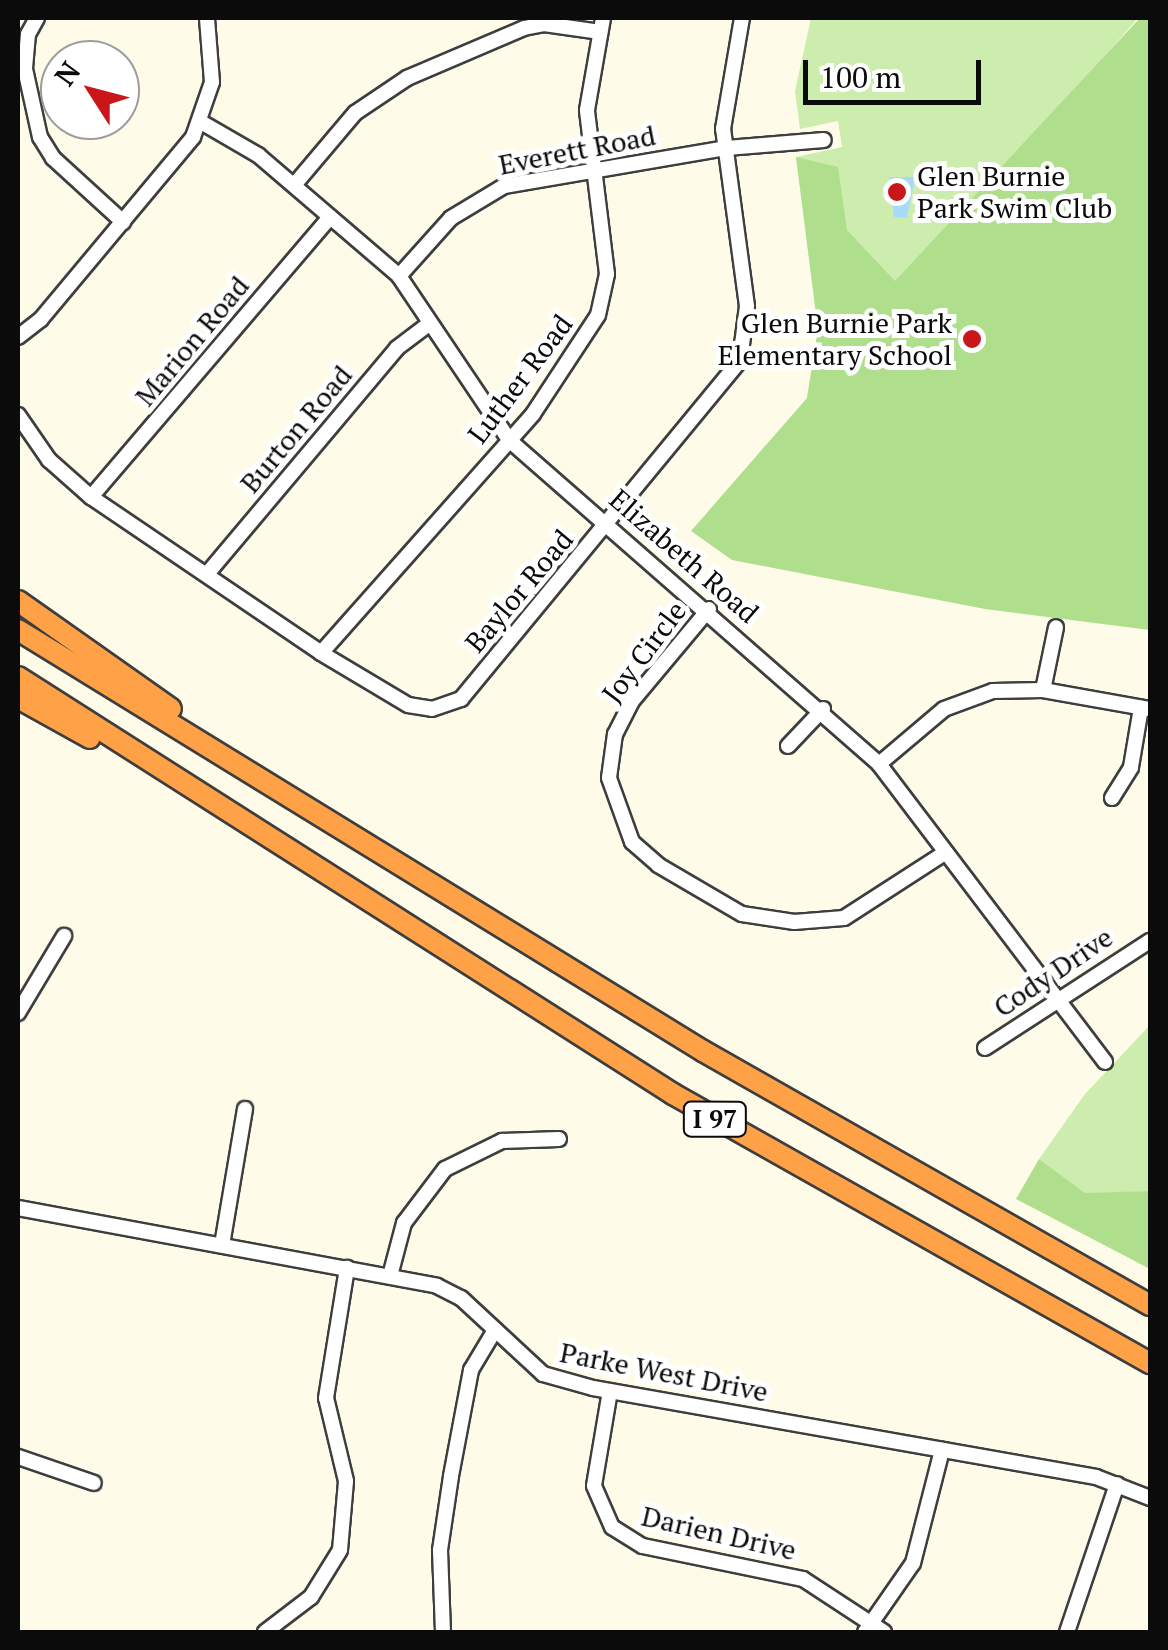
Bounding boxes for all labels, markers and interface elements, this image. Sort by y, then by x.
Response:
north arrow [40,40,140,140]
scale bar [808,40,986,102]
text: N [46,54,88,93]
text: 100 m [820,57,901,97]
street label: Everett Road [496,118,658,182]
place label: Glen Burnie Park Swim Club [917,159,1112,225]
marker: Glen Burnie Park Swim Club [886,181,908,203]
street label: Marion Road [128,269,256,413]
place label: Glen Burnie Park Elementary School [718,306,952,372]
street label: Luther Road [461,308,579,450]
marker: Glen Burnie Park Elementary School [961,328,983,350]
street label: Burton Road [233,359,359,499]
street label: Elizabeth Road [603,482,765,630]
street label: Baylor Road [458,523,580,659]
street label: Joy Circle [595,595,693,709]
street label: Cody Drive [987,920,1119,1024]
road number: I 97 [682,1099,748,1139]
street label: Parke West Drive [557,1335,771,1409]
street label: Darien Drive [639,1499,799,1567]

